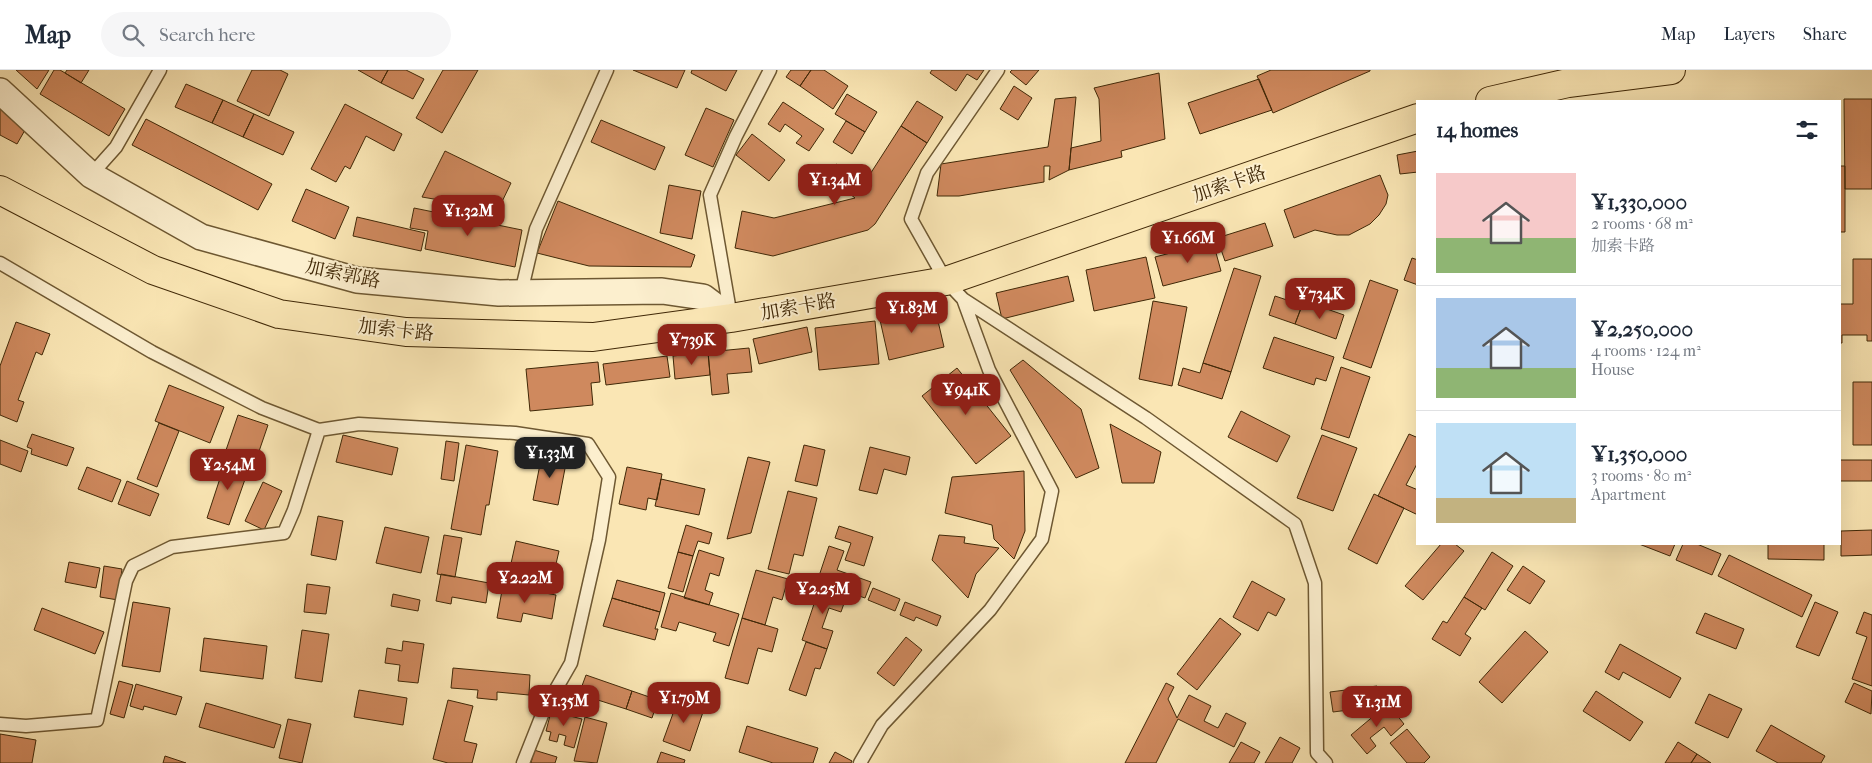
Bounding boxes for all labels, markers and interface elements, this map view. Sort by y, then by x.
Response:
search box [101,12,451,57]
text: Map [25,21,71,49]
icon: search [119,21,147,49]
text: Search here [159,24,255,46]
text: Map [1661,24,1695,45]
text: Layers [1723,24,1775,45]
text: Share [1803,24,1847,45]
icon: filters [1793,116,1821,144]
text: 14 homes [1436,118,1518,142]
street label: 加索卡路 [1190,161,1269,207]
pin: ¥1.34M [794,164,876,206]
text: ¥1.34M [809,170,861,189]
text: ¥1,330,000 [1591,190,1687,214]
icon: home [1476,193,1536,253]
pin: ¥1.32M [427,194,509,237]
text: ¥1.32M [443,201,493,220]
text: 2 rooms · 68 m² [1591,214,1693,233]
pin: ¥1.66M [1147,222,1229,264]
text: ¥1.66M [1161,228,1215,247]
text: 加索卡路 [1591,236,1655,255]
street label: 加索郭路 [303,255,382,293]
pin: ¥734K [1285,278,1355,320]
text: ¥734K [1296,284,1344,303]
street label: 加索卡路 [759,290,838,324]
pin: ¥1.83M [871,292,953,334]
text: ¥1.83M [887,298,937,317]
street label: 加索卡路 [357,315,435,345]
text: ¥2,250,000 [1591,317,1693,341]
icon: home [1476,318,1536,378]
pin: ¥739K [657,324,727,366]
text: ¥739K [669,330,715,349]
text: 4 rooms · 124 m² [1591,341,1701,360]
text: House [1591,360,1634,379]
pin: ¥941K [931,374,1001,416]
text: ¥941K [942,380,990,399]
pin: ¥1.33M [509,436,591,479]
text: ¥1,350,000 [1591,442,1687,466]
text: ¥1.33M [526,443,575,462]
icon: home [1476,443,1536,503]
pin: ¥2.54M [187,448,269,491]
text: ¥2.54M [201,455,255,474]
text: 3 rooms · 80 m² [1591,466,1691,485]
text: Apartment [1591,485,1666,504]
pin: ¥2.22M [484,562,566,604]
text: ¥2.22M [498,568,552,587]
pin: ¥2.25M [782,572,864,615]
text: ¥2.25M [796,579,850,598]
pin: ¥1.79M [643,682,725,724]
pin: ¥1.35M [523,684,605,727]
pin: ¥1.31M [1336,686,1418,728]
text: ¥1.79M [658,688,710,707]
text: ¥1.35M [539,691,589,710]
text: ¥1.31M [1353,692,1401,711]

